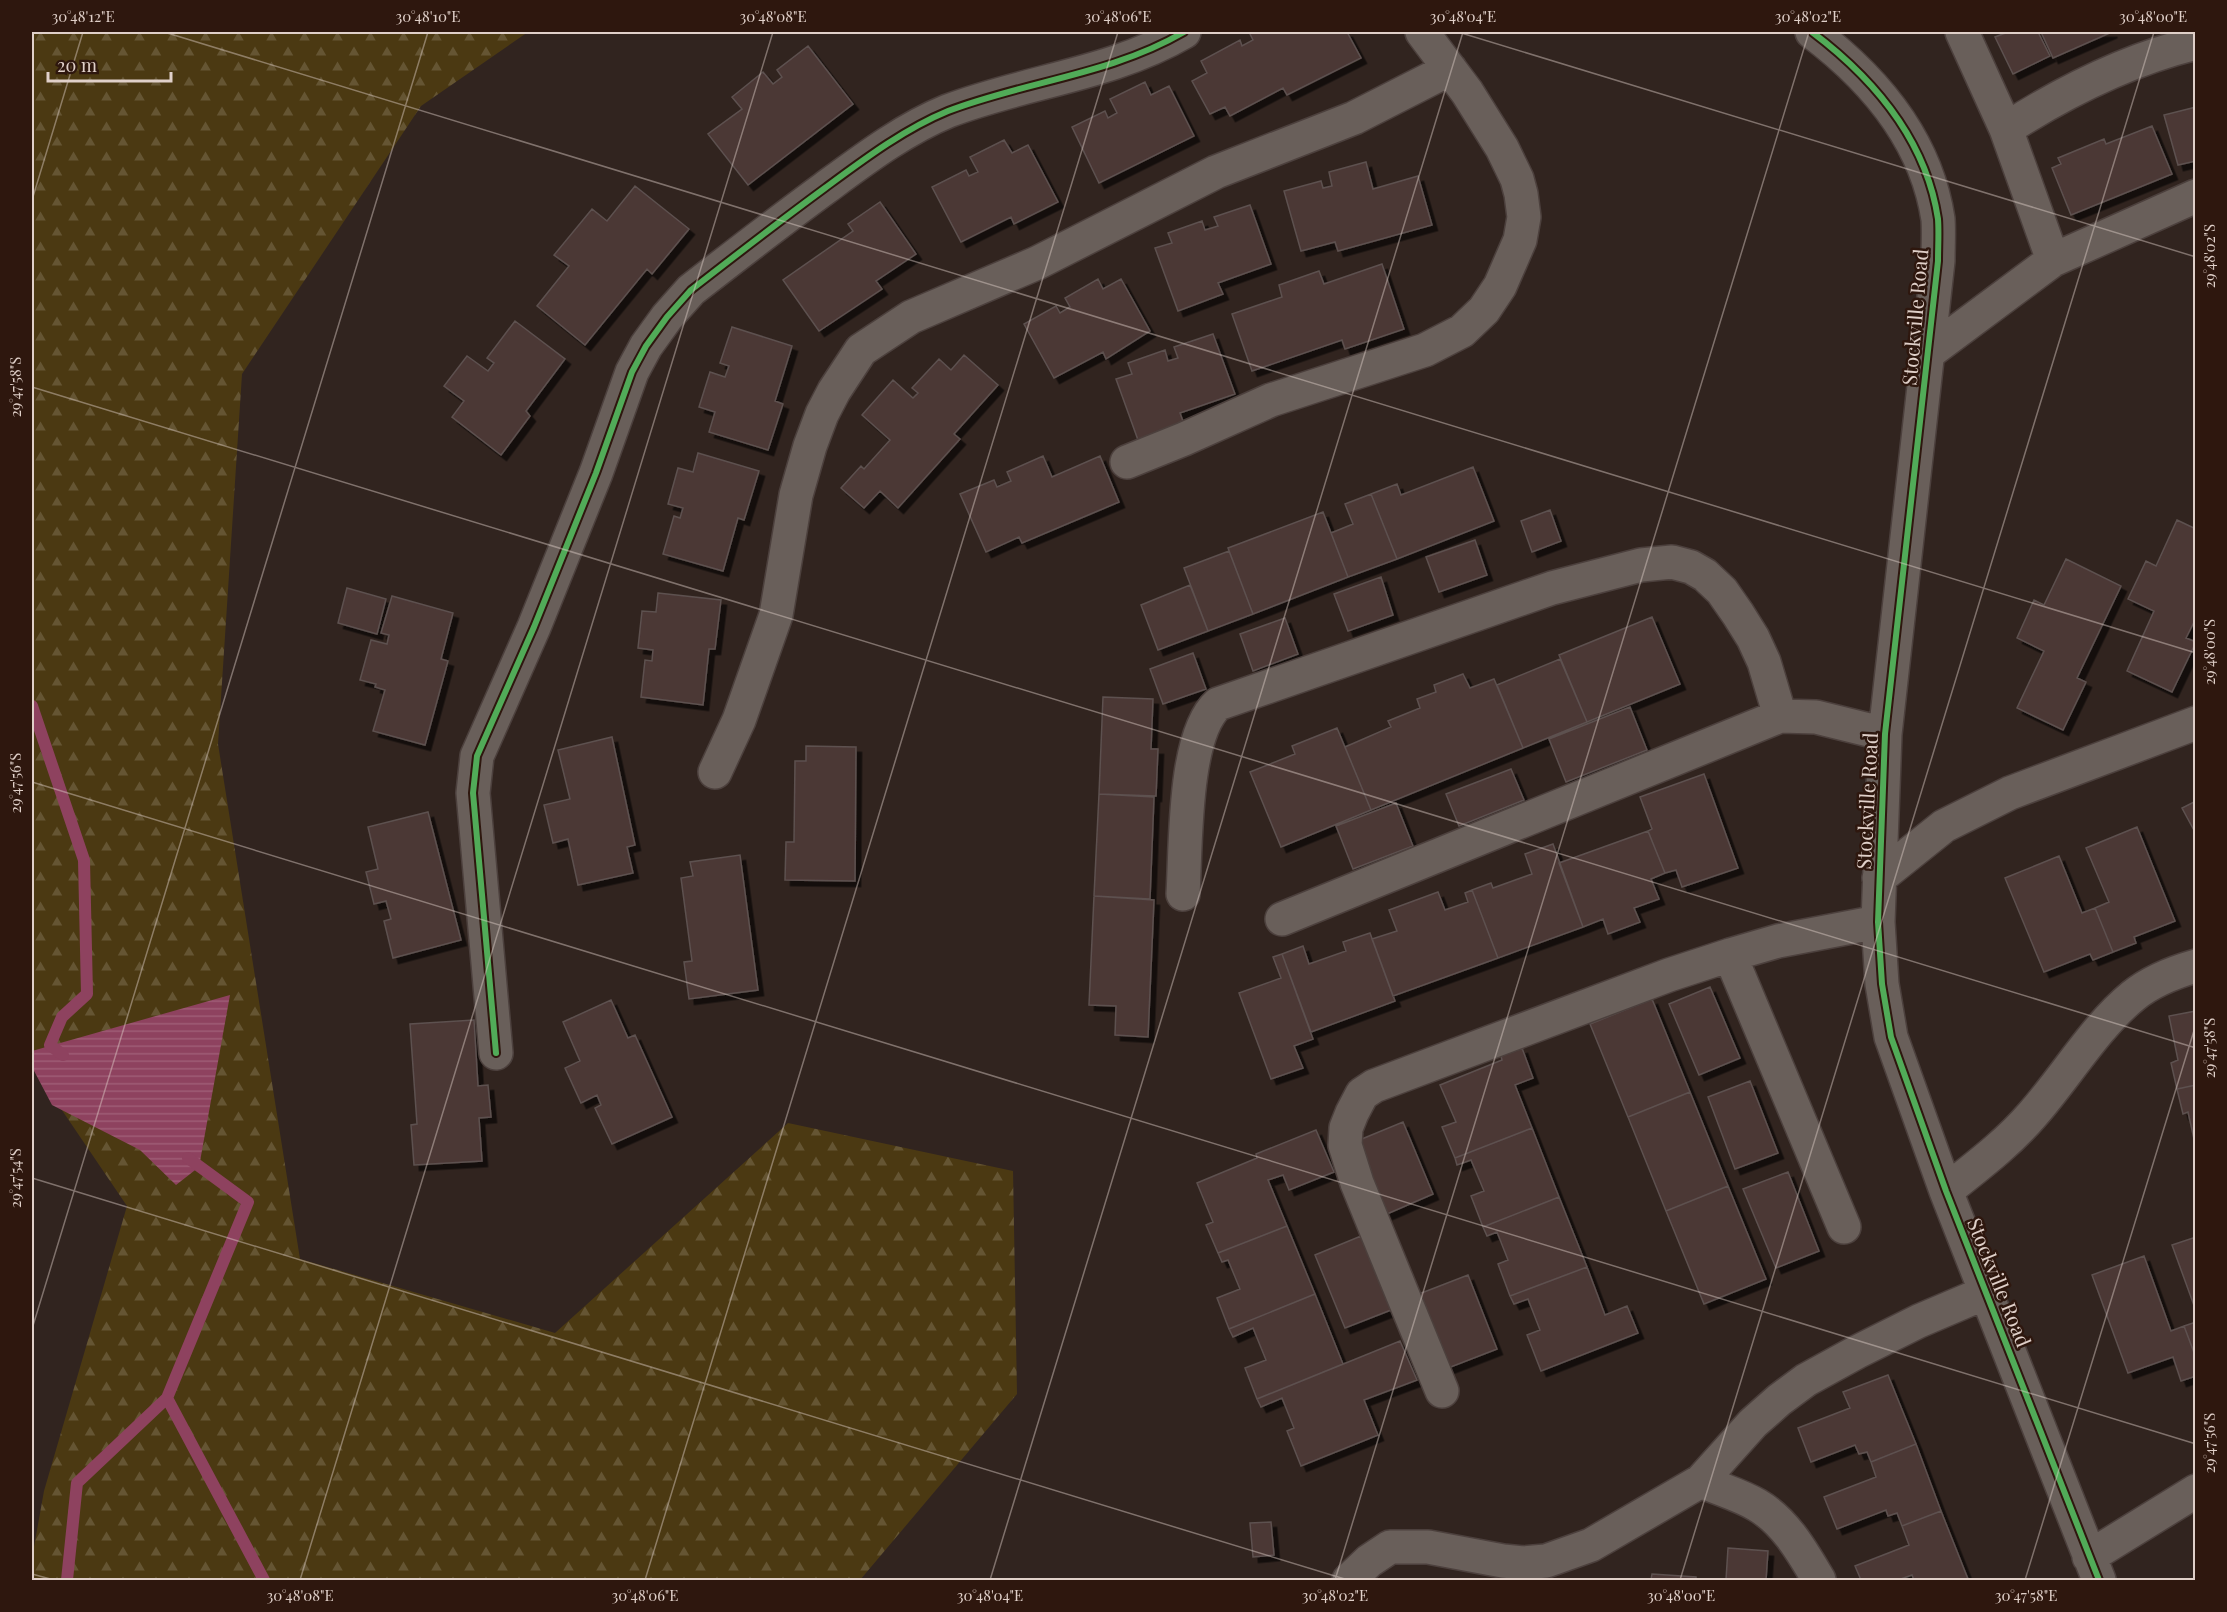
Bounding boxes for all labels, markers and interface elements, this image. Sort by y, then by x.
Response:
text: 30°48'12"E [51,6,115,26]
text: 30°48'10"E [396,6,460,26]
text: 30°48'08"E [739,6,807,26]
text: 30°48'06"E [1085,6,1151,26]
text: 30°48'04"E [1430,6,1496,26]
text: 30°48'02"E [1775,6,1841,26]
text: 30°48'00"E [2119,6,2187,26]
scale bar [48,45,171,83]
text: 20 m [57,53,97,77]
text: 29°48'02"S [2199,224,2219,288]
street label: Stockville Road [1895,247,1933,386]
text: 29°47'58"S [5,357,25,417]
text: 29°48'00"S [2199,619,2219,685]
street label: Stockville Road [1849,731,1883,870]
text: 29°47'56"S [5,753,25,813]
text: 29°47'58"S [2199,1018,2219,1078]
text: 29°47'54"S [5,1148,25,1208]
street label: Stockville Road [1962,1213,2038,1351]
text: 29°47'56"S [2199,1413,2219,1473]
text: 30°48'08"E [266,1585,334,1605]
text: 30°48'06"E [612,1585,678,1605]
text: 30°48'04"E [957,1585,1023,1605]
text: 30°48'02"E [1302,1585,1368,1605]
text: 30°48'00"E [1647,1585,1715,1605]
text: 30°47'58"E [1995,1585,2057,1605]

